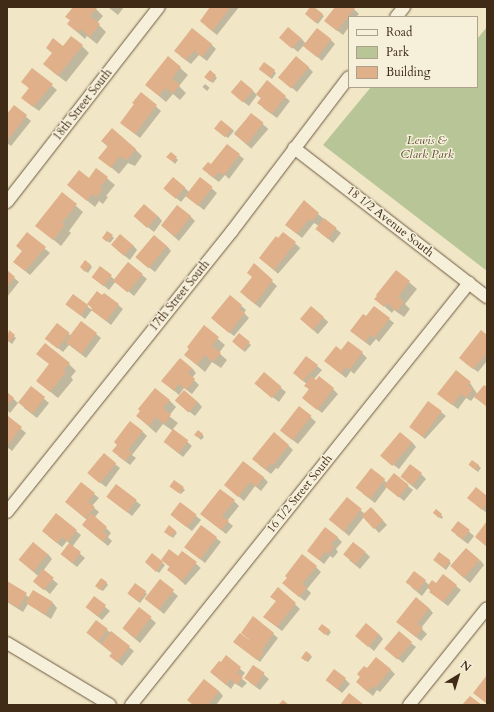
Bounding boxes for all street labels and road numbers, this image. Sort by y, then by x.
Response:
street label: 18th Street South [50,66,116,144]
street label: 18 1/2 Avenue South [344,184,436,260]
street label: 17th Street South [147,257,213,335]
street label: 16 1/2 Street South [264,452,336,536]

